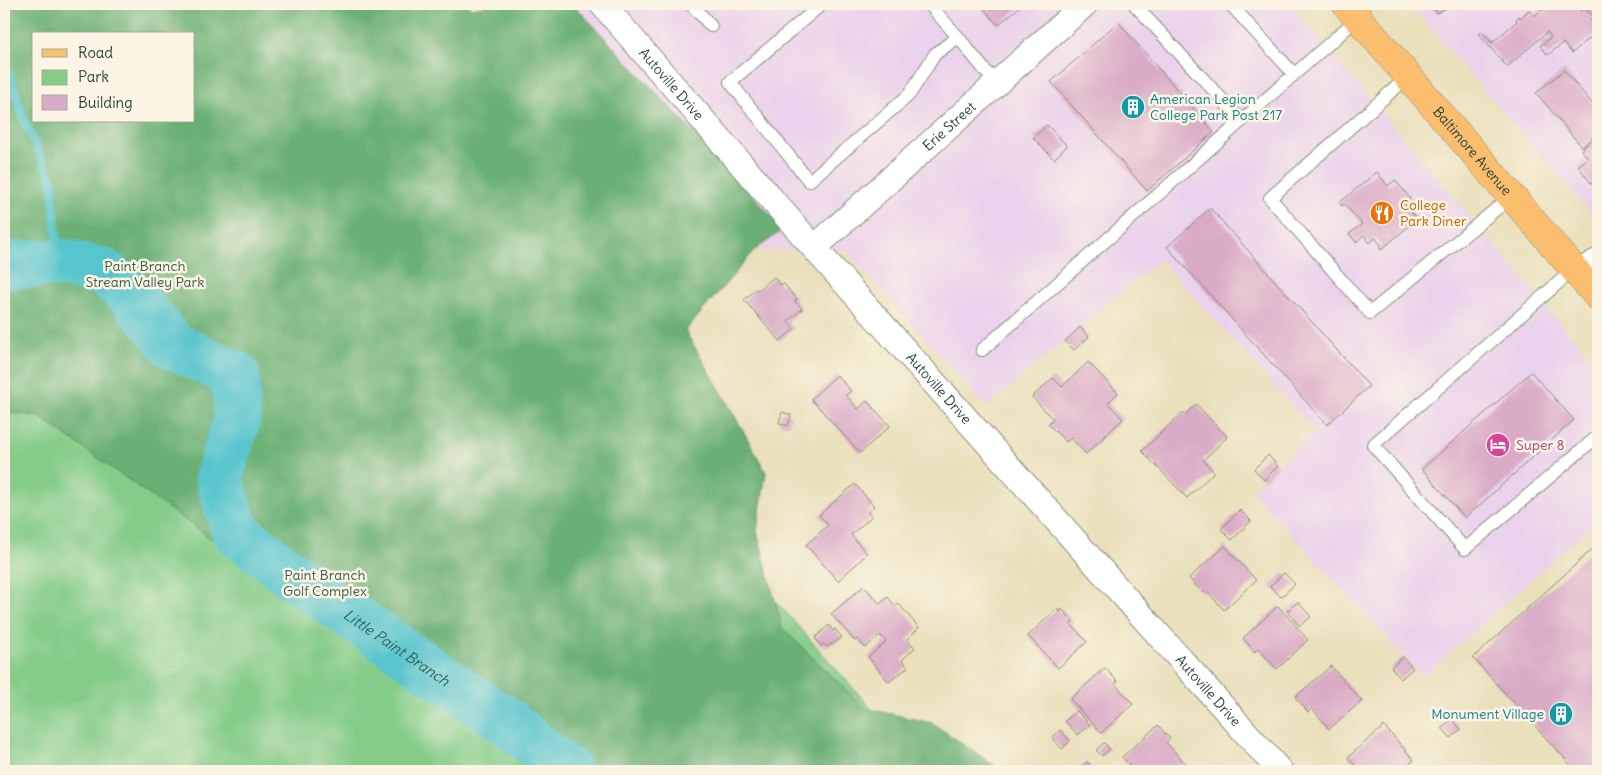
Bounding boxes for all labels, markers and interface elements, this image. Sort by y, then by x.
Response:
legend [32,32,195,122]
text: Road [78,43,113,62]
street label: Autoville Drive [635,44,708,124]
text: Park [78,67,109,86]
place label: American Legion College Park Post 217 [1150,90,1282,124]
text: Building [78,93,133,112]
building icon: American Legion College Park Post 217 [1120,94,1146,120]
street label: Erie Street [919,98,980,155]
street label: Baltimore Avenue [1429,103,1516,199]
place label: College Park Diner [1400,196,1467,230]
restaurant icon: College Park Diner [1369,200,1395,226]
park label: Paint Branch Stream Valley Park [86,257,204,291]
street label: Autoville Drive [902,349,976,428]
hotel icon: Super 8 [1485,432,1511,458]
place label: Super 8 [1516,436,1565,454]
park label: Paint Branch Golf Complex [283,566,367,600]
water label: Little Paint Branch [340,604,454,690]
street label: Autoville Drive [1172,651,1245,730]
building icon: Monument Village [1548,701,1574,727]
place label: Monument Village [1431,705,1544,723]

